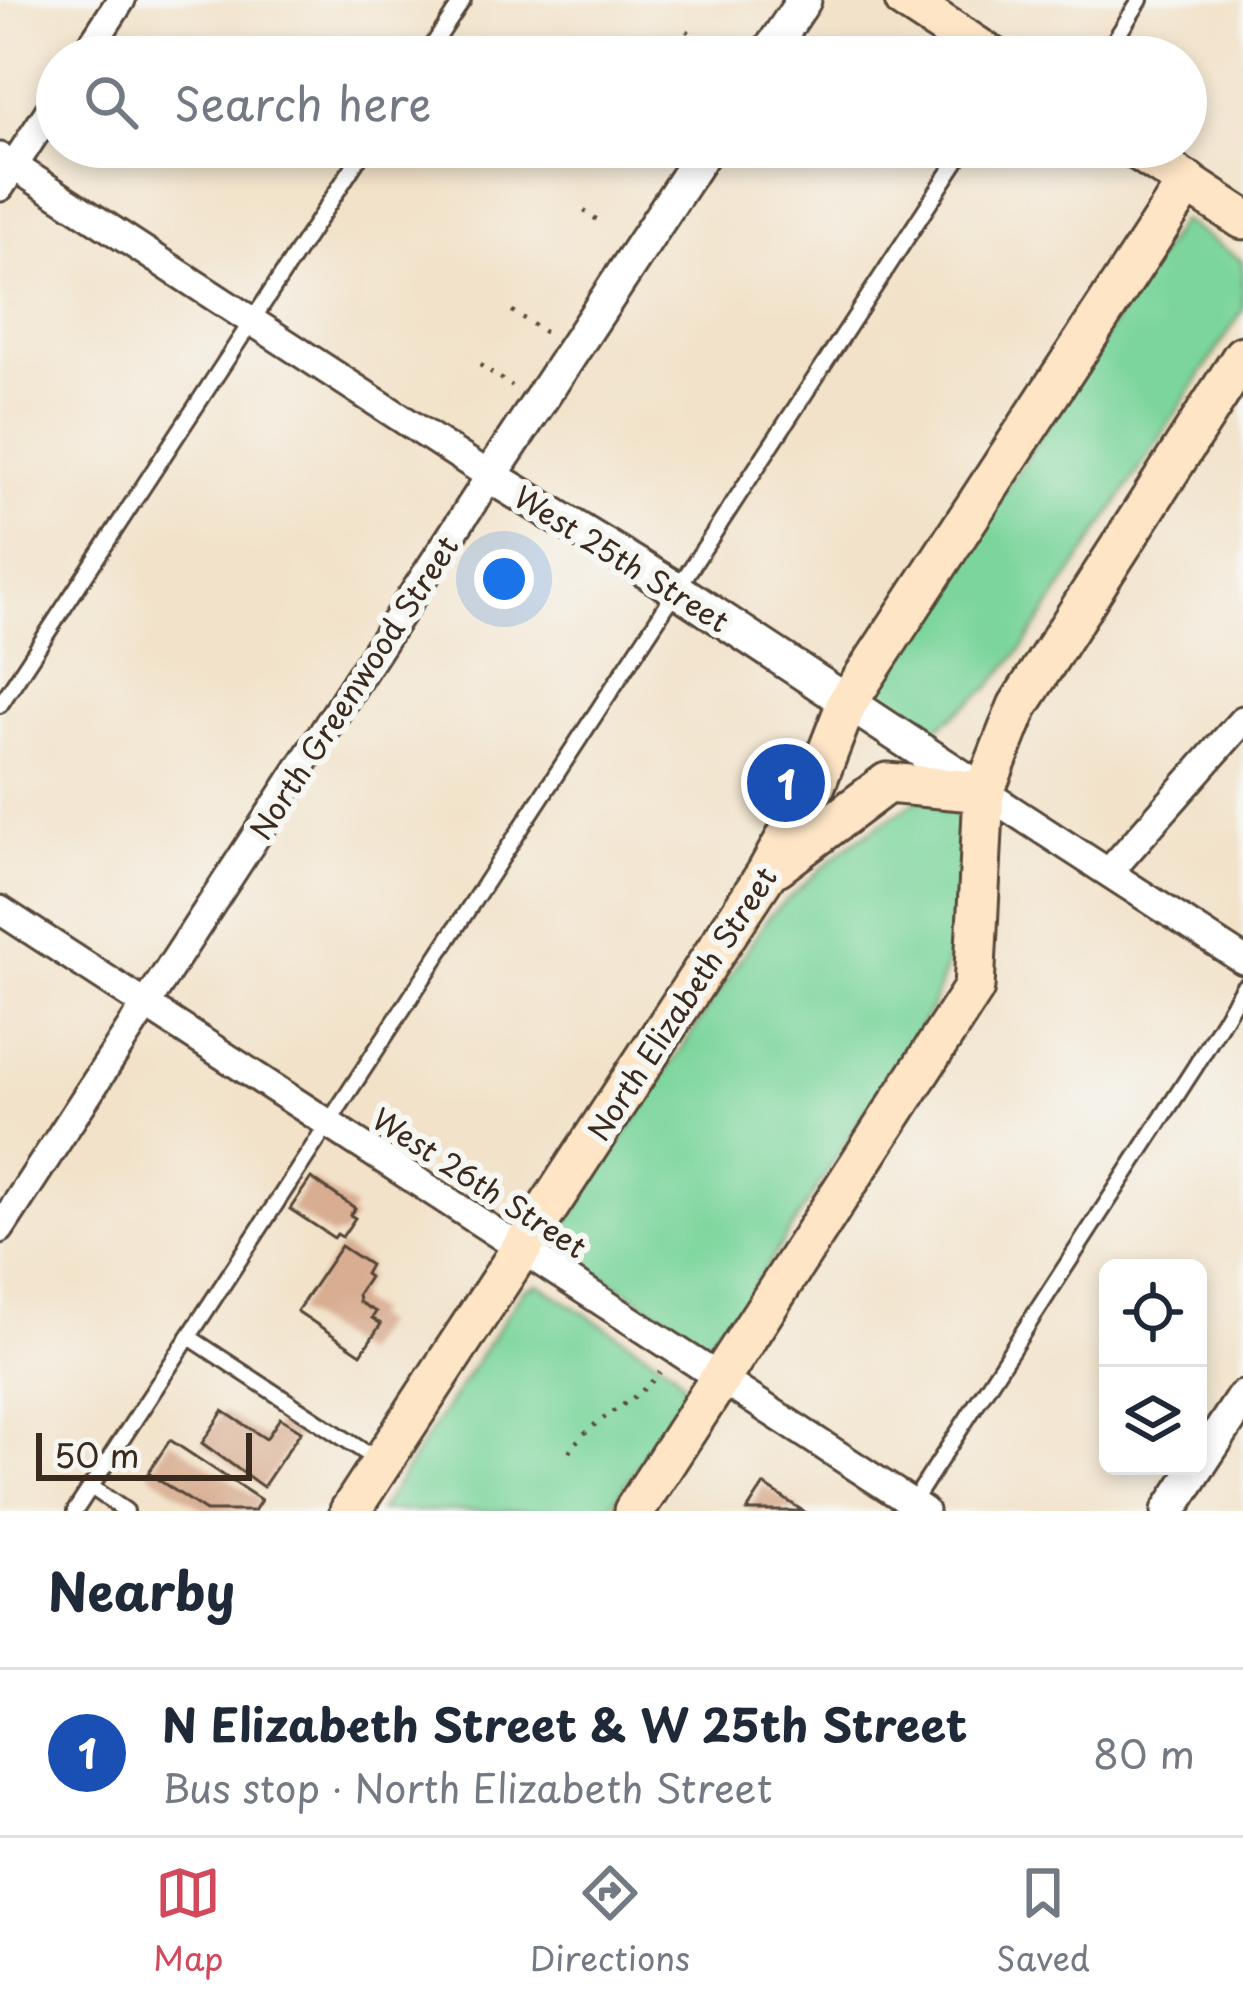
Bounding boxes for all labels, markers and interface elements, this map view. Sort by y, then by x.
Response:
search box [36,36,1207,168]
text: Search here [174,68,431,136]
icon: search [78,69,144,135]
street label: West 25th Street [506,474,738,642]
street label: North Greenwood Street [238,526,468,848]
your location [474,549,534,609]
pin: 1 [747,738,825,828]
street label: North Elizabeth Street [575,857,787,1149]
street label: West 26th Street [364,1096,596,1268]
map controls [1099,1259,1207,1475]
button: locate [1099,1259,1207,1367]
button: layers [1099,1367,1207,1475]
scale bar [36,1427,252,1480]
text: 50 m [54,1429,140,1479]
text: Nearby [48,1551,235,1628]
text: N Elizabeth Street & W 25th Street [162,1689,967,1757]
text: 1 [78,1723,96,1782]
text: 80 m [1093,1723,1195,1782]
text: Bus stop · North Elizabeth Street [162,1757,772,1816]
tab: Map [153,1860,224,1982]
tab: Directions [530,1860,690,1982]
tab: Saved [996,1860,1090,1982]

